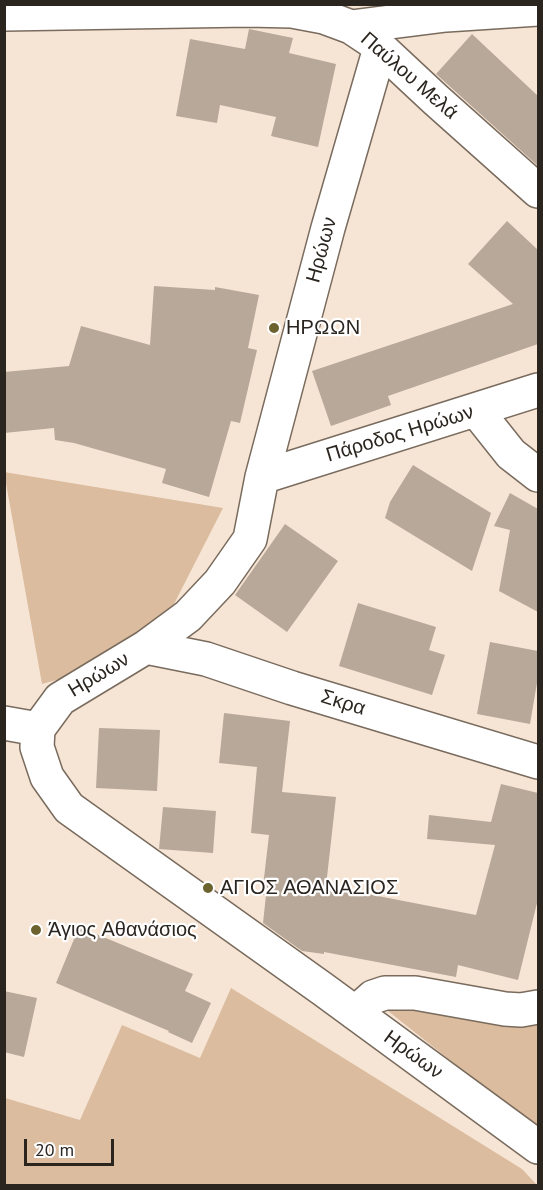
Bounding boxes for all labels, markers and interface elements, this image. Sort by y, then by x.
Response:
street label: Παύλου Μελά [356,27,462,125]
street label: Ηρώων [302,215,342,285]
place label: ΗΡΩΩΝ [286,316,360,340]
marker: ΗΡΩΩΝ [267,321,281,335]
street label: Πάροδος Ηρώων [323,400,477,468]
street label: Ηρώων [64,647,134,703]
street label: Σκρα [318,685,368,721]
place label: ΑΓΙΟΣ ΑΘΑΝΑΣΙΟΣ [220,876,398,900]
marker: ΑΓΙΟΣ ΑΘΑΝΑΣΙΟΣ [201,881,215,895]
place label: Άγιος Αθανάσιος [48,918,197,942]
marker: Άγιος Αθανάσιος [29,923,43,937]
street label: Ηρώων [379,1026,447,1084]
scale bar [27,1127,117,1165]
text: 20 m [35,1138,74,1161]

